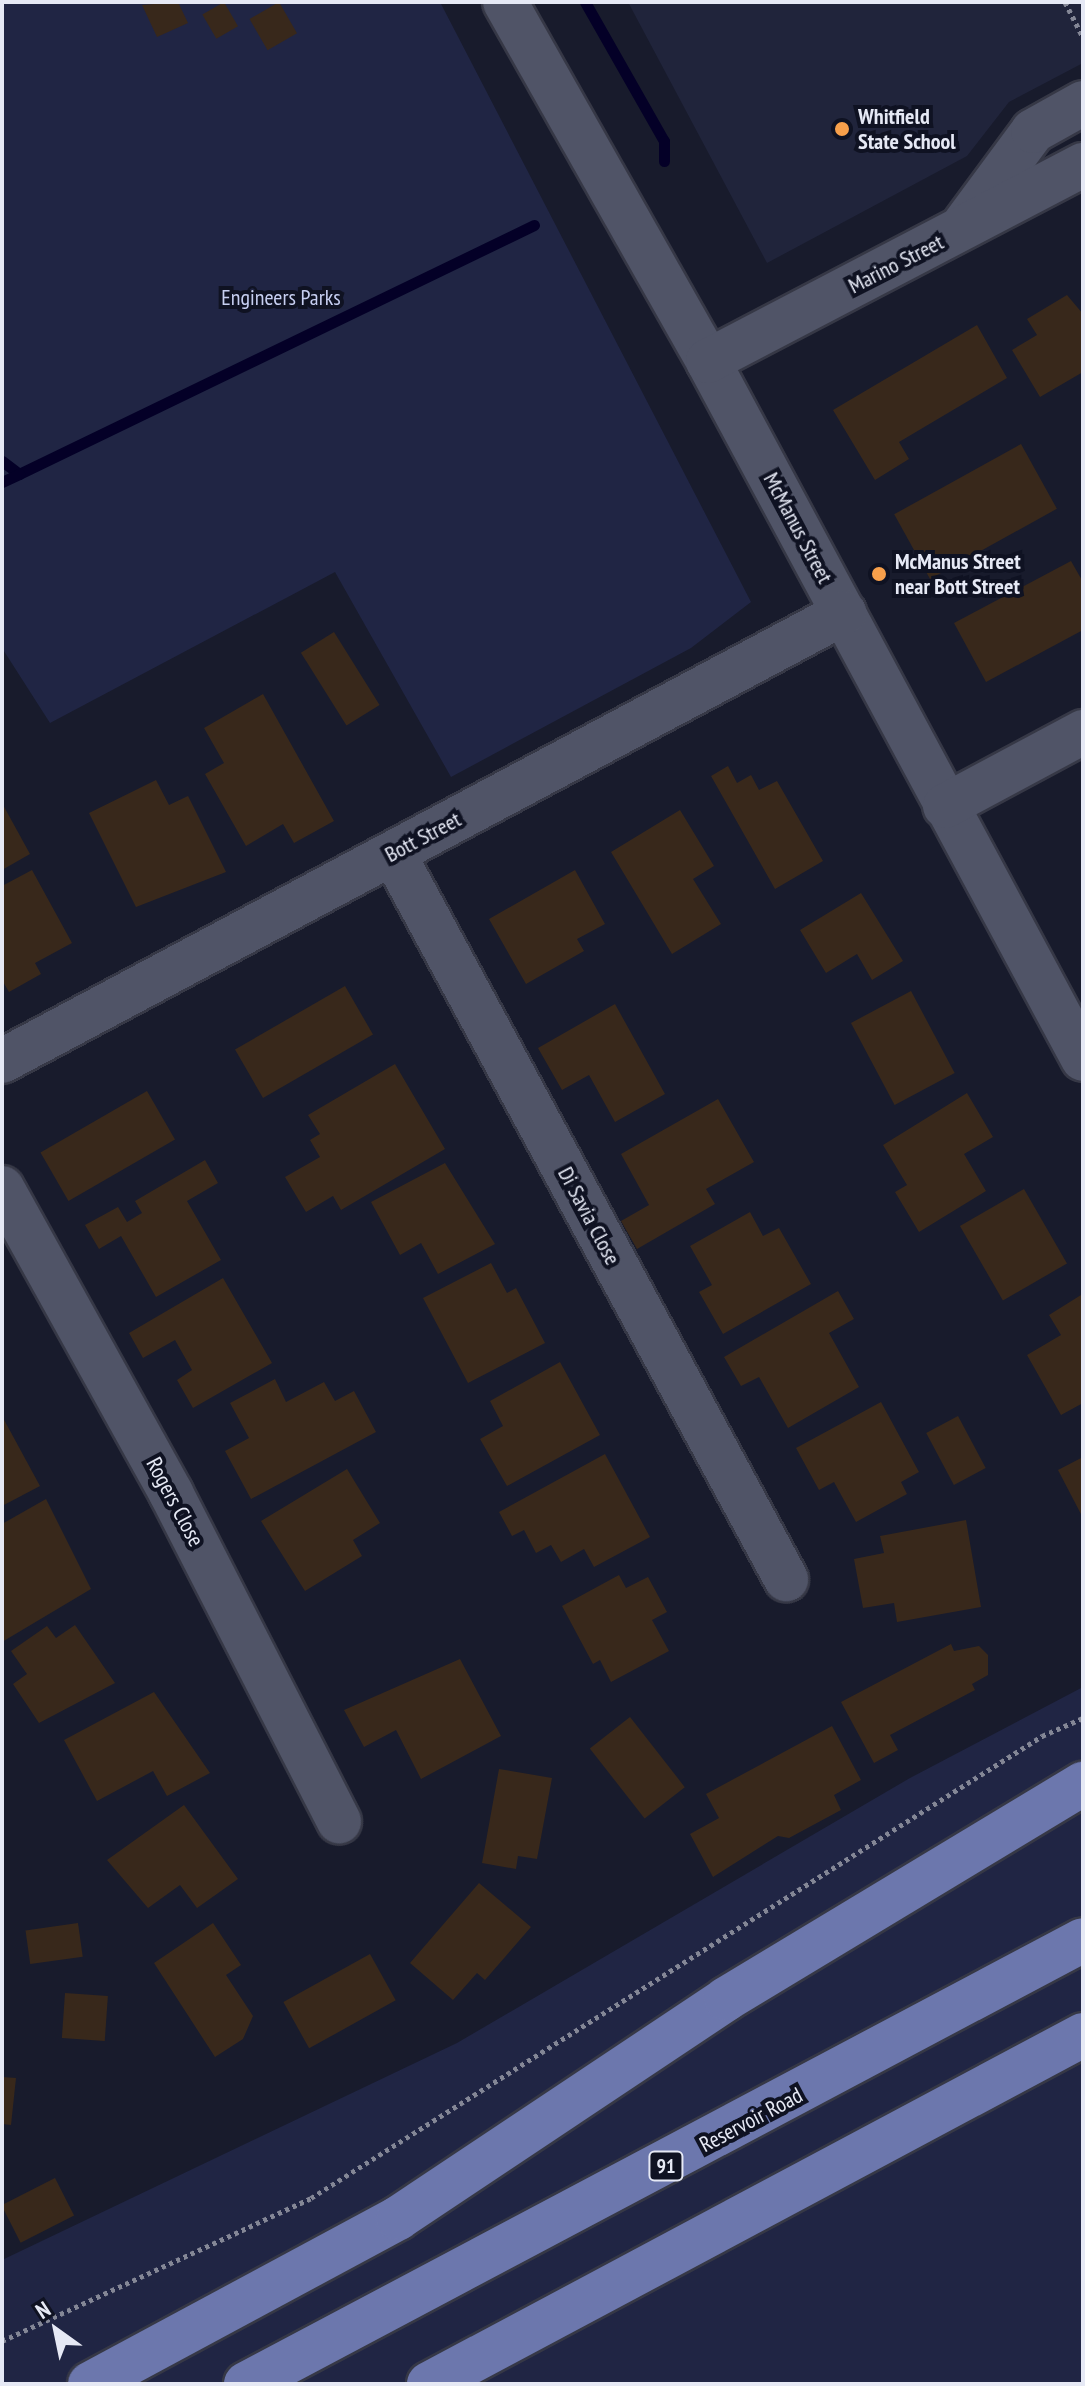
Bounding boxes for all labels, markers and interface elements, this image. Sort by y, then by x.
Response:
place label: Whitfield State School [858,103,956,154]
marker: Whitfield State School [833,120,851,138]
street label: Marino Street [844,229,948,299]
park label: Engineers Parks [221,285,341,311]
street label: McManus Street [758,468,838,588]
place label: McManus Street near Bott Street [895,548,1021,600]
marker: McManus Street near Bott Street [870,565,888,583]
street label: Bott Street [381,806,465,868]
street label: Di Savia Close [552,1162,626,1270]
street label: Rogers Close [141,1453,209,1551]
street label: Reservoir Road [695,2082,807,2158]
road number: 91 [648,2150,684,2182]
north arrow [16,2290,96,2370]
text: N [30,2295,56,2325]

